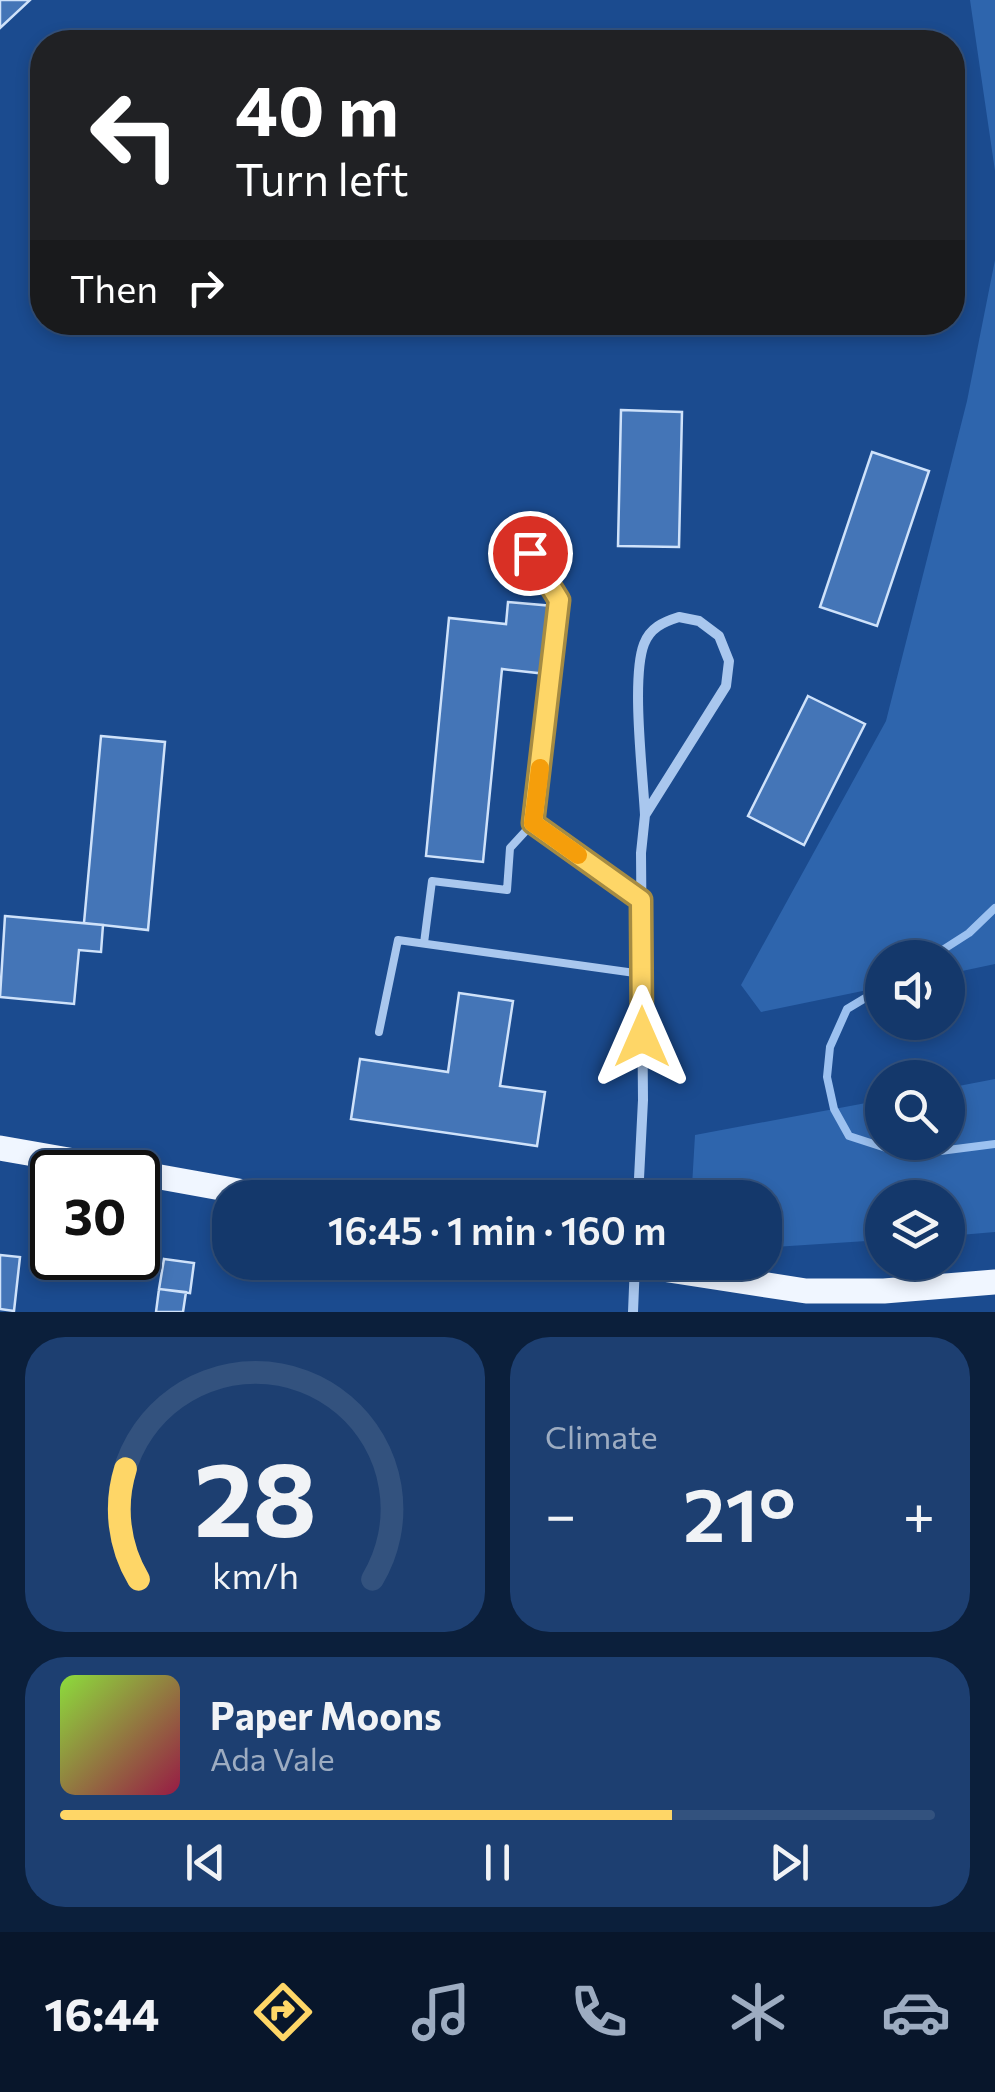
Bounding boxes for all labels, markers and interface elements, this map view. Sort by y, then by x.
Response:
text: 40 m [235,65,399,150]
icon: left [70,70,200,200]
text: Turn left [235,150,409,205]
icon: right [178,260,233,315]
text: Then [70,264,158,311]
pin [488,511,573,596]
icon: arrive [503,526,558,581]
map controls [865,940,965,1280]
button: sound [865,940,965,1040]
position arrow [590,985,694,1089]
button: search [865,1060,965,1160]
speed limit sign: 30 [30,1150,160,1280]
button: layers [865,1180,965,1280]
text: 16:45 · 1 min · 160 m [328,1206,666,1253]
text: Climate [545,1416,658,1456]
text: 28 [194,1431,316,1558]
text: 21° [683,1466,796,1557]
text: − [545,1479,576,1546]
text: + [903,1479,935,1546]
text: km/h [212,1553,298,1596]
text: Paper Moons [210,1691,442,1738]
text: Ada Vale [210,1738,335,1778]
icon: previous [178,1835,233,1890]
icon: pause [470,1835,525,1890]
icon: next [762,1835,817,1890]
icon: directions [248,1977,318,2047]
icon: music [406,1977,476,2047]
icon: phone [564,1977,634,2047]
icon: climate [723,1977,793,2047]
icon: car [881,1977,951,2047]
text: 16:44 [44,1985,159,2040]

